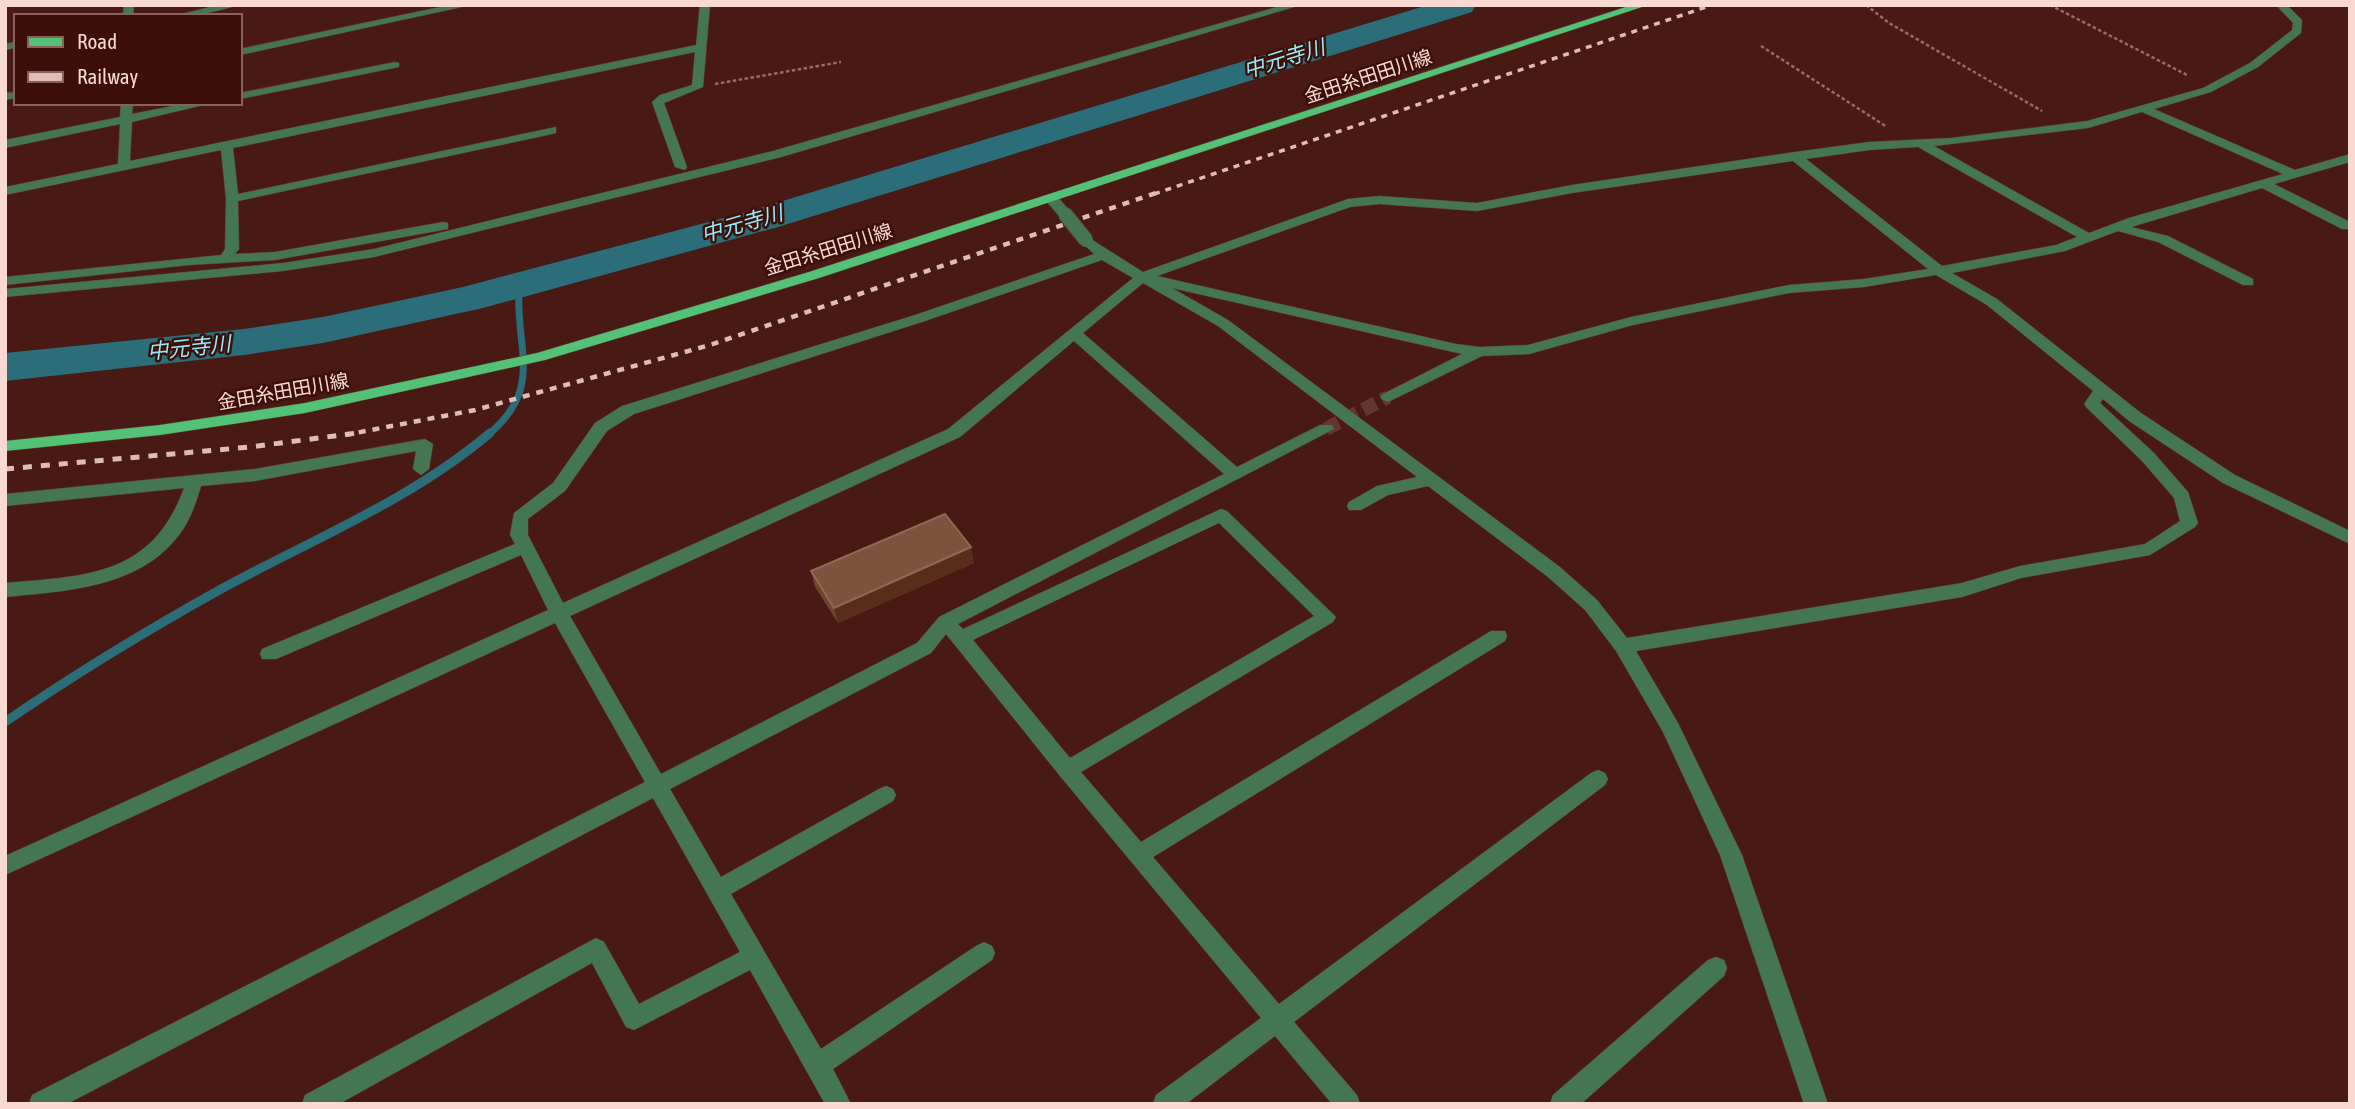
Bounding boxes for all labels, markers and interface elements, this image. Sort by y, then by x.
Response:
legend [14,14,242,105]
text: Road [77,29,117,53]
water label: 中元寺川 [1240,34,1329,82]
street label: 金田糸田田川線 [1301,45,1435,107]
text: Railway [77,64,139,88]
water label: 中元寺川 [698,199,787,246]
street label: 金田糸田田川線 [761,219,895,279]
water label: 中元寺川 [146,330,234,363]
street label: 金田糸田田川線 [216,369,350,413]

